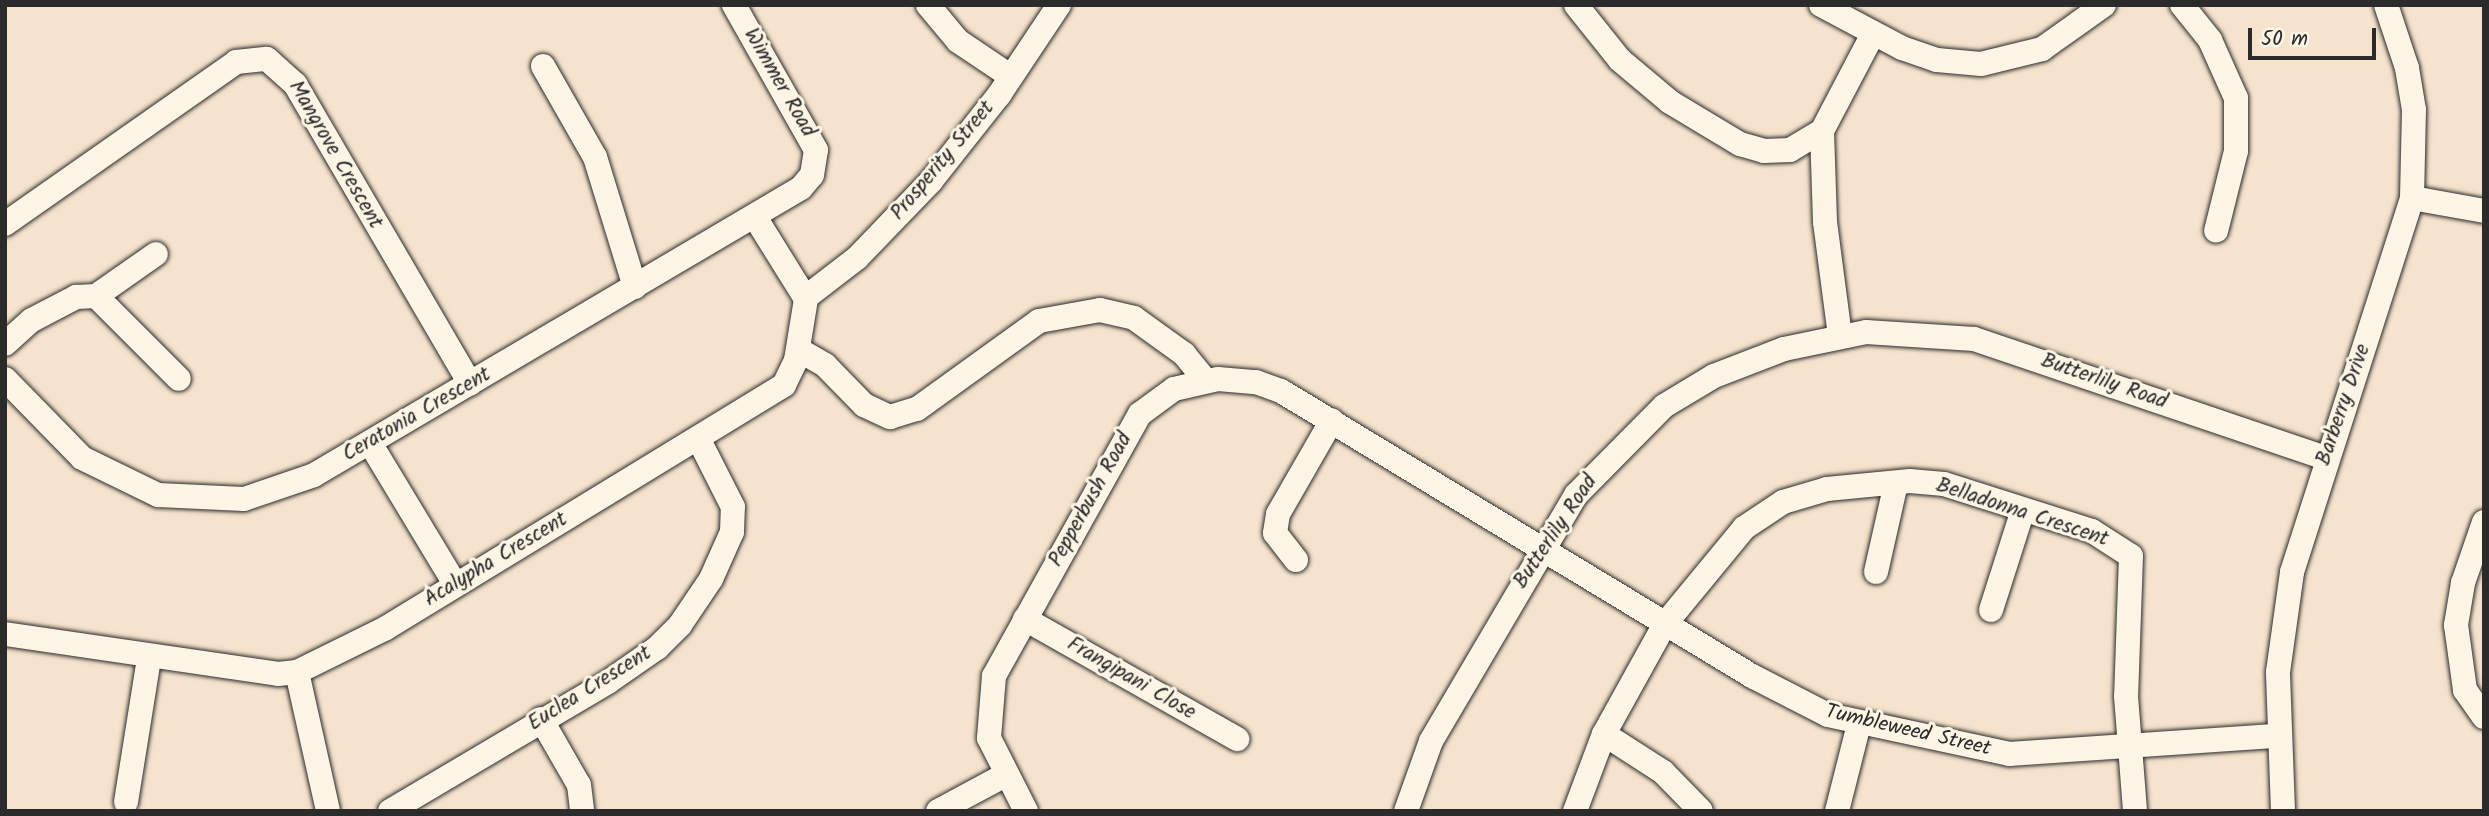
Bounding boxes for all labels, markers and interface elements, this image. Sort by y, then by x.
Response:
scale bar [2251,14,2379,58]
text: 50 m [2261,23,2308,56]
street label: Wimmer Road [738,24,820,142]
street label: Mangrove Crescent [282,76,388,234]
street label: Prosperity Street [886,96,1000,226]
street label: Barberry Drive [2311,341,2377,469]
street label: Butterlily Road [2038,349,2170,415]
street label: Ceratonia Crescent [338,362,496,468]
street label: Pepperbush Road [1044,429,1138,571]
street label: Butterlily Road [1509,470,1603,594]
street label: Belladonna Crescent [1933,473,2111,553]
street label: Acalypha Crescent [420,507,572,613]
street label: Frangipani Close [1062,632,1200,726]
street label: Euclea Crescent [524,641,656,737]
street label: Tumbleweed Street [1823,700,1993,762]

